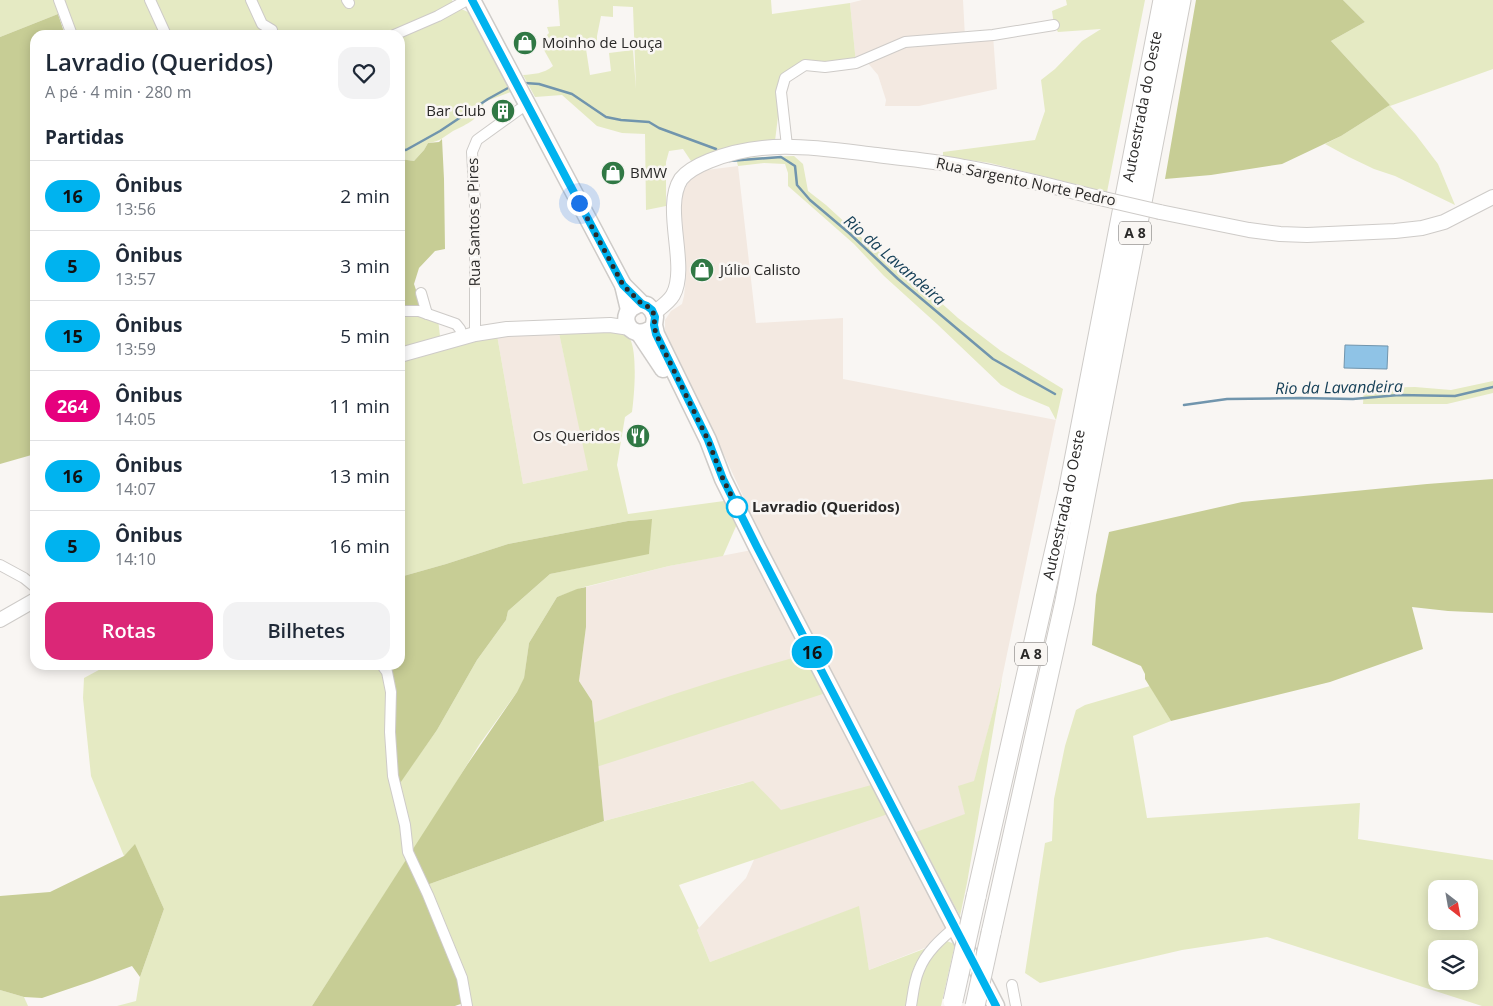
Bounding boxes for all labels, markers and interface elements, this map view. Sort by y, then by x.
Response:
street label: Autoestrada do Oeste [1117,29,1166,183]
shop icon: Moinho de Louça [512,30,538,56]
place label: Moinho de Louça [542,32,663,52]
text: Lavradio (Queridos) [45,45,273,78]
button: heart [338,47,390,99]
text: A pé · 4 min · 280 m [45,81,191,103]
building icon: Bar Club [490,98,516,124]
place label: Bar Club [426,100,486,120]
text: Partidas [45,124,124,150]
street label: Rua Sargento Norte Pedro [934,152,1118,210]
street label: Rua Santos e Pires [462,158,484,287]
shop icon: BMW [600,160,626,186]
place label: BMW [630,162,667,182]
text: Ônibus [115,172,182,198]
text: 2 min [340,183,390,209]
text: 16 [62,184,83,208]
your location [567,191,592,216]
text: 13:56 [115,198,156,220]
water label: Rio da Lavandeira [840,210,950,310]
road number: A 8 [1119,222,1151,244]
text: Ônibus [115,242,182,268]
text: 3 min [340,253,390,279]
text: 5 [67,254,78,278]
shop icon: Júlio Calisto [689,257,715,283]
place label: Júlio Calisto [718,259,801,279]
text: 13:57 [115,268,156,290]
text: Ônibus [115,312,182,338]
text: 5 min [340,323,390,349]
text: 15 [62,324,83,348]
text: 13:59 [115,338,156,360]
water label: Rio da Lavandeira [1275,375,1403,399]
text: Ônibus [115,382,182,408]
text: 11 min [329,393,390,419]
text: 264 [57,394,88,418]
text: 14:05 [115,408,156,430]
restaurant icon: Os Queridos [625,423,651,449]
place label: Os Queridos [533,425,620,445]
street label: Autoestrada do Oeste [1037,428,1089,582]
text: Ônibus [115,452,182,478]
text: 13 min [329,463,390,489]
text: 16 [62,464,83,488]
text: 14:07 [115,478,156,500]
marker: Lavradio (Queridos) [726,496,748,518]
place label: Lavradio (Queridos) [752,496,900,516]
text: Ônibus [115,522,182,548]
text: 16 min [329,533,390,559]
text: 5 [67,534,78,558]
text: 14:10 [115,548,156,570]
button: Rotas [45,602,213,660]
button: Bilhetes [223,602,390,660]
line badge: 16 [790,636,834,668]
text: 16 [802,640,822,664]
road number: A 8 [1015,642,1047,666]
north arrow [1428,880,1478,930]
map controls [1428,880,1478,990]
button: layers [1428,940,1478,990]

